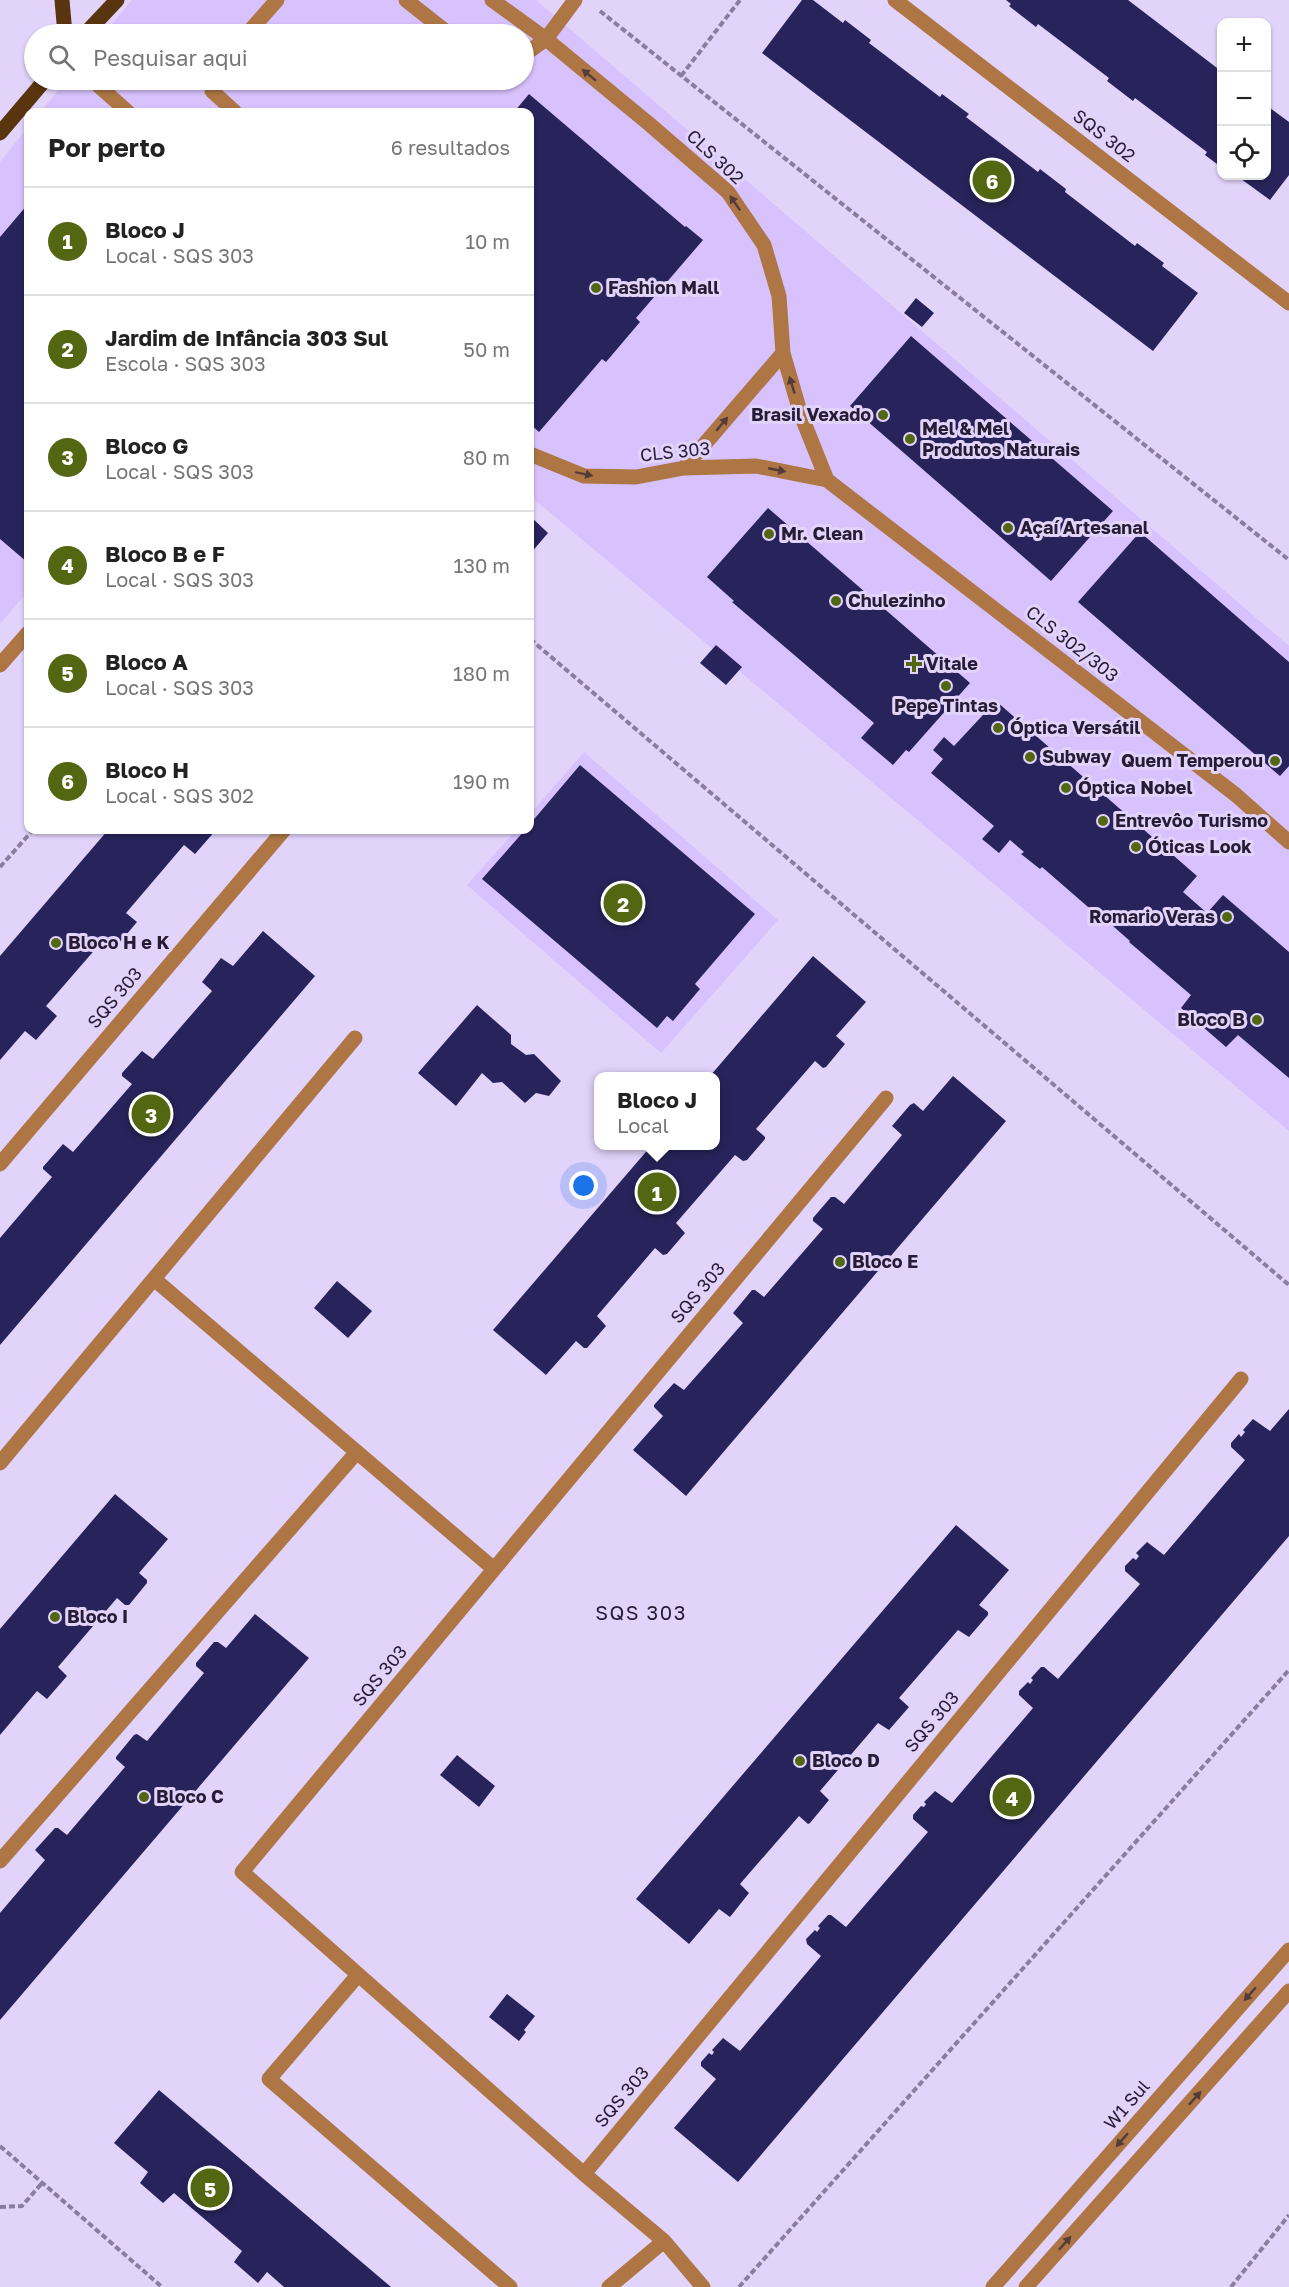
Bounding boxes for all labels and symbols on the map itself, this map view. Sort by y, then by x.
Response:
one-way arrow [581,68,597,81]
street label: SQS 302 [1069,104,1140,166]
street label: CLS 302 [682,124,749,188]
pin: 6 [972,158,1012,202]
one-way arrow [730,195,741,211]
place label: Fashion Mall [608,276,719,298]
marker: Fashion Mall [589,281,603,295]
one-way arrow [787,376,797,394]
place label: Brasil Vexado [751,403,871,425]
marker: Brasil Vexado [876,408,890,422]
one-way arrow [715,417,728,432]
place label: Mel & Mel Produtos Naturais [922,417,1080,460]
marker: Mel & Mel Produtos Naturais [903,432,917,446]
street label: CLS 303 [639,436,711,466]
one-way arrow [768,466,787,475]
one-way arrow [575,470,594,479]
place label: Açaí Artesanal [1020,516,1149,538]
marker: Açaí Artesanal [1001,521,1015,535]
place label: Mr. Clean [781,522,863,544]
marker: Mr. Clean [762,527,776,541]
place label: Chulezinho [848,589,946,611]
marker: Chulezinho [829,594,843,608]
street label: CLS 302/303 [1022,600,1123,686]
place label: Vitale [926,652,978,674]
marker: Vitale [907,657,921,671]
marker: Pepe Tintas [939,679,953,693]
place label: Pepe Tintas [894,694,998,716]
place label: Óptica Versátil [1010,716,1140,738]
marker: Óptica Versátil [991,721,1005,735]
place label: Subway [1042,745,1111,767]
place label: Quem Temperou [1121,749,1263,771]
marker: Subway [1023,750,1037,764]
marker: Quem Temperou [1268,754,1282,768]
place label: Óptica Nobel [1078,776,1192,798]
marker: Óptica Nobel [1059,781,1073,795]
place label: Entrevôo Turismo [1115,809,1268,831]
marker: Entrevôo Turismo [1096,814,1110,828]
place label: Óticas Look [1148,835,1252,857]
marker: Óticas Look [1129,840,1143,854]
pin: 2 [604,880,642,926]
place label: Romario Veras [1089,905,1215,927]
marker: Romario Veras [1220,910,1234,924]
place label: Bloco H e K [68,931,169,953]
marker: Bloco H e K [49,936,63,950]
street label: SQS 303 [82,962,146,1032]
place label: Bloco B [1177,1008,1245,1030]
marker: Bloco B [1250,1013,1264,1027]
pin: 3 [132,1092,170,1136]
pin: 1 [638,1170,676,1214]
your location [569,1171,598,1200]
place label: Bloco E [852,1250,918,1272]
marker: Bloco E [833,1255,847,1269]
street label: SQS 303 [665,1257,729,1327]
district label: SQS 303 [595,1600,687,1624]
place label: Bloco I [67,1605,128,1627]
marker: Bloco I [48,1610,62,1624]
street label: SQS 303 [347,1640,411,1710]
street label: SQS 303 [899,1686,963,1756]
place label: Bloco D [812,1749,880,1771]
marker: Bloco D [793,1754,807,1768]
pin: 4 [992,1774,1032,1820]
place label: Bloco C [156,1785,224,1807]
marker: Bloco C [137,1790,151,1804]
one-way arrow [1244,1986,1257,2001]
street label: SQS 303 [589,2061,653,2131]
street label: W1 Sul [1099,2075,1154,2134]
one-way arrow [1188,2090,1202,2105]
one-way arrow [1116,2132,1129,2147]
pin: 5 [190,2166,230,2210]
one-way arrow [1058,2236,1071,2251]

